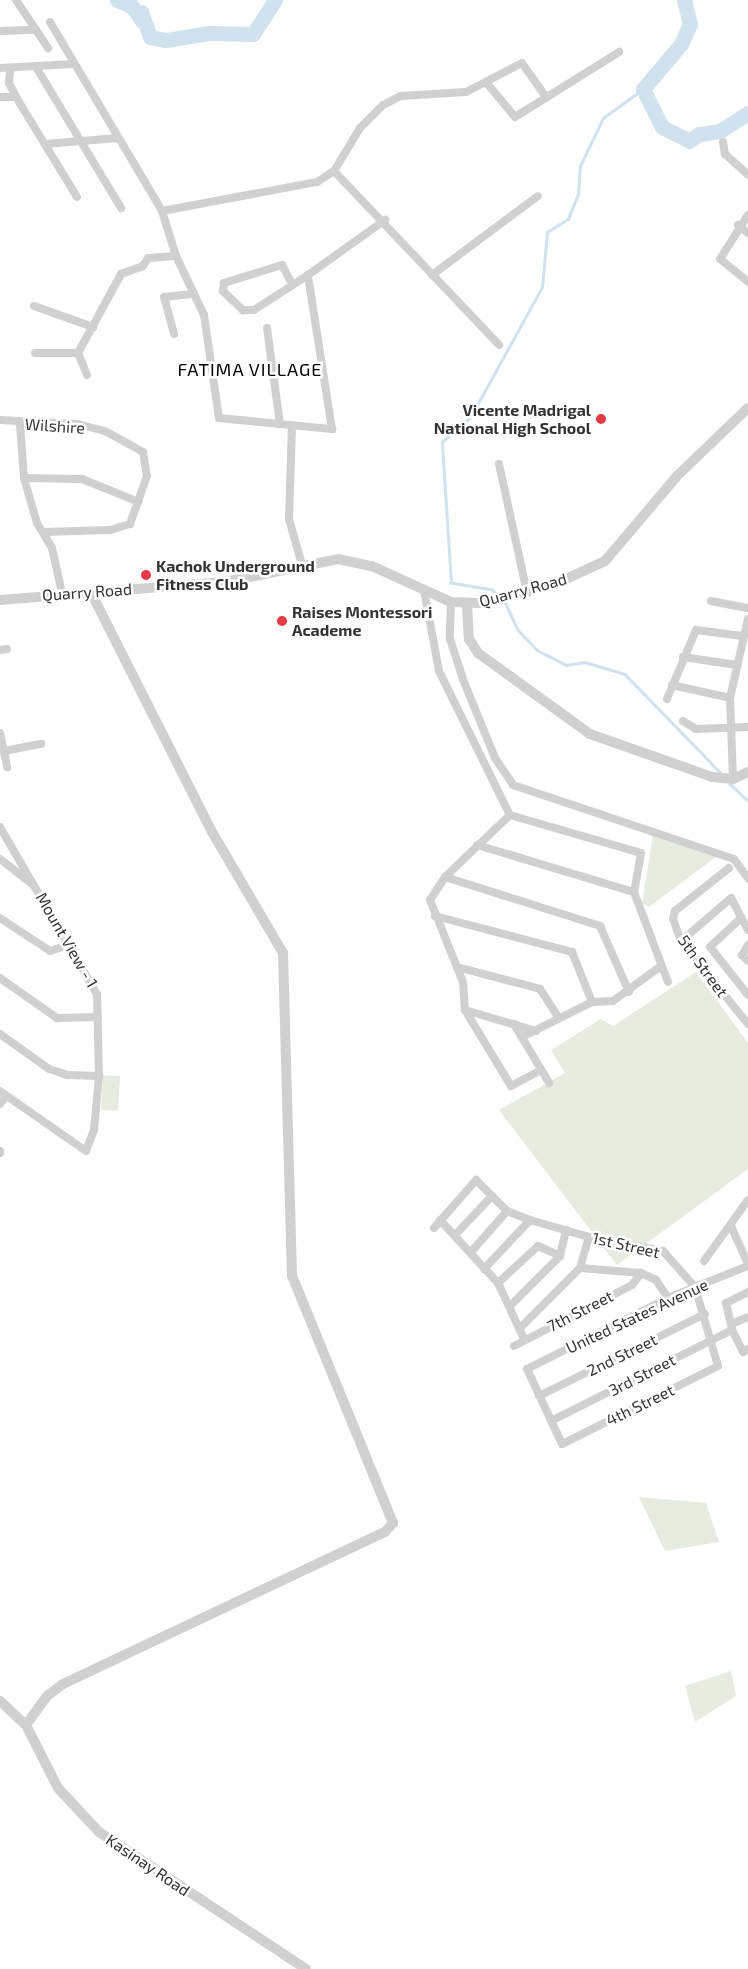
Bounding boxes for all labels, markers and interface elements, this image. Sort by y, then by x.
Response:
district label: FATIMA VILLAGE [175,358,325,380]
place label: Vicente Madrigal National High School [433,400,591,438]
marker: Vicente Madrigal National High School [595,413,607,425]
street label: Wilshire [24,414,86,438]
place label: Kachok Underground Fitness Club [156,556,315,594]
marker: Kachok Underground Fitness Club [140,569,152,581]
street label: Quarry Road [477,569,569,611]
street label: Quarry Road [41,579,133,605]
place label: Raises Montessori Academe [292,602,432,640]
marker: Raises Montessori Academe [276,615,288,627]
street label: Mount View - 1 [32,889,102,991]
street label: 5th Street [674,931,732,1001]
street label: 1st Street [590,1228,662,1262]
street label: United States Avenue [563,1275,711,1357]
street label: 7th Street [544,1286,616,1336]
street label: 2nd Street [584,1330,660,1380]
street label: 3rd Street [605,1350,679,1400]
street label: 4th Street [603,1380,677,1430]
street label: Kasinay Road [102,1830,194,1900]

